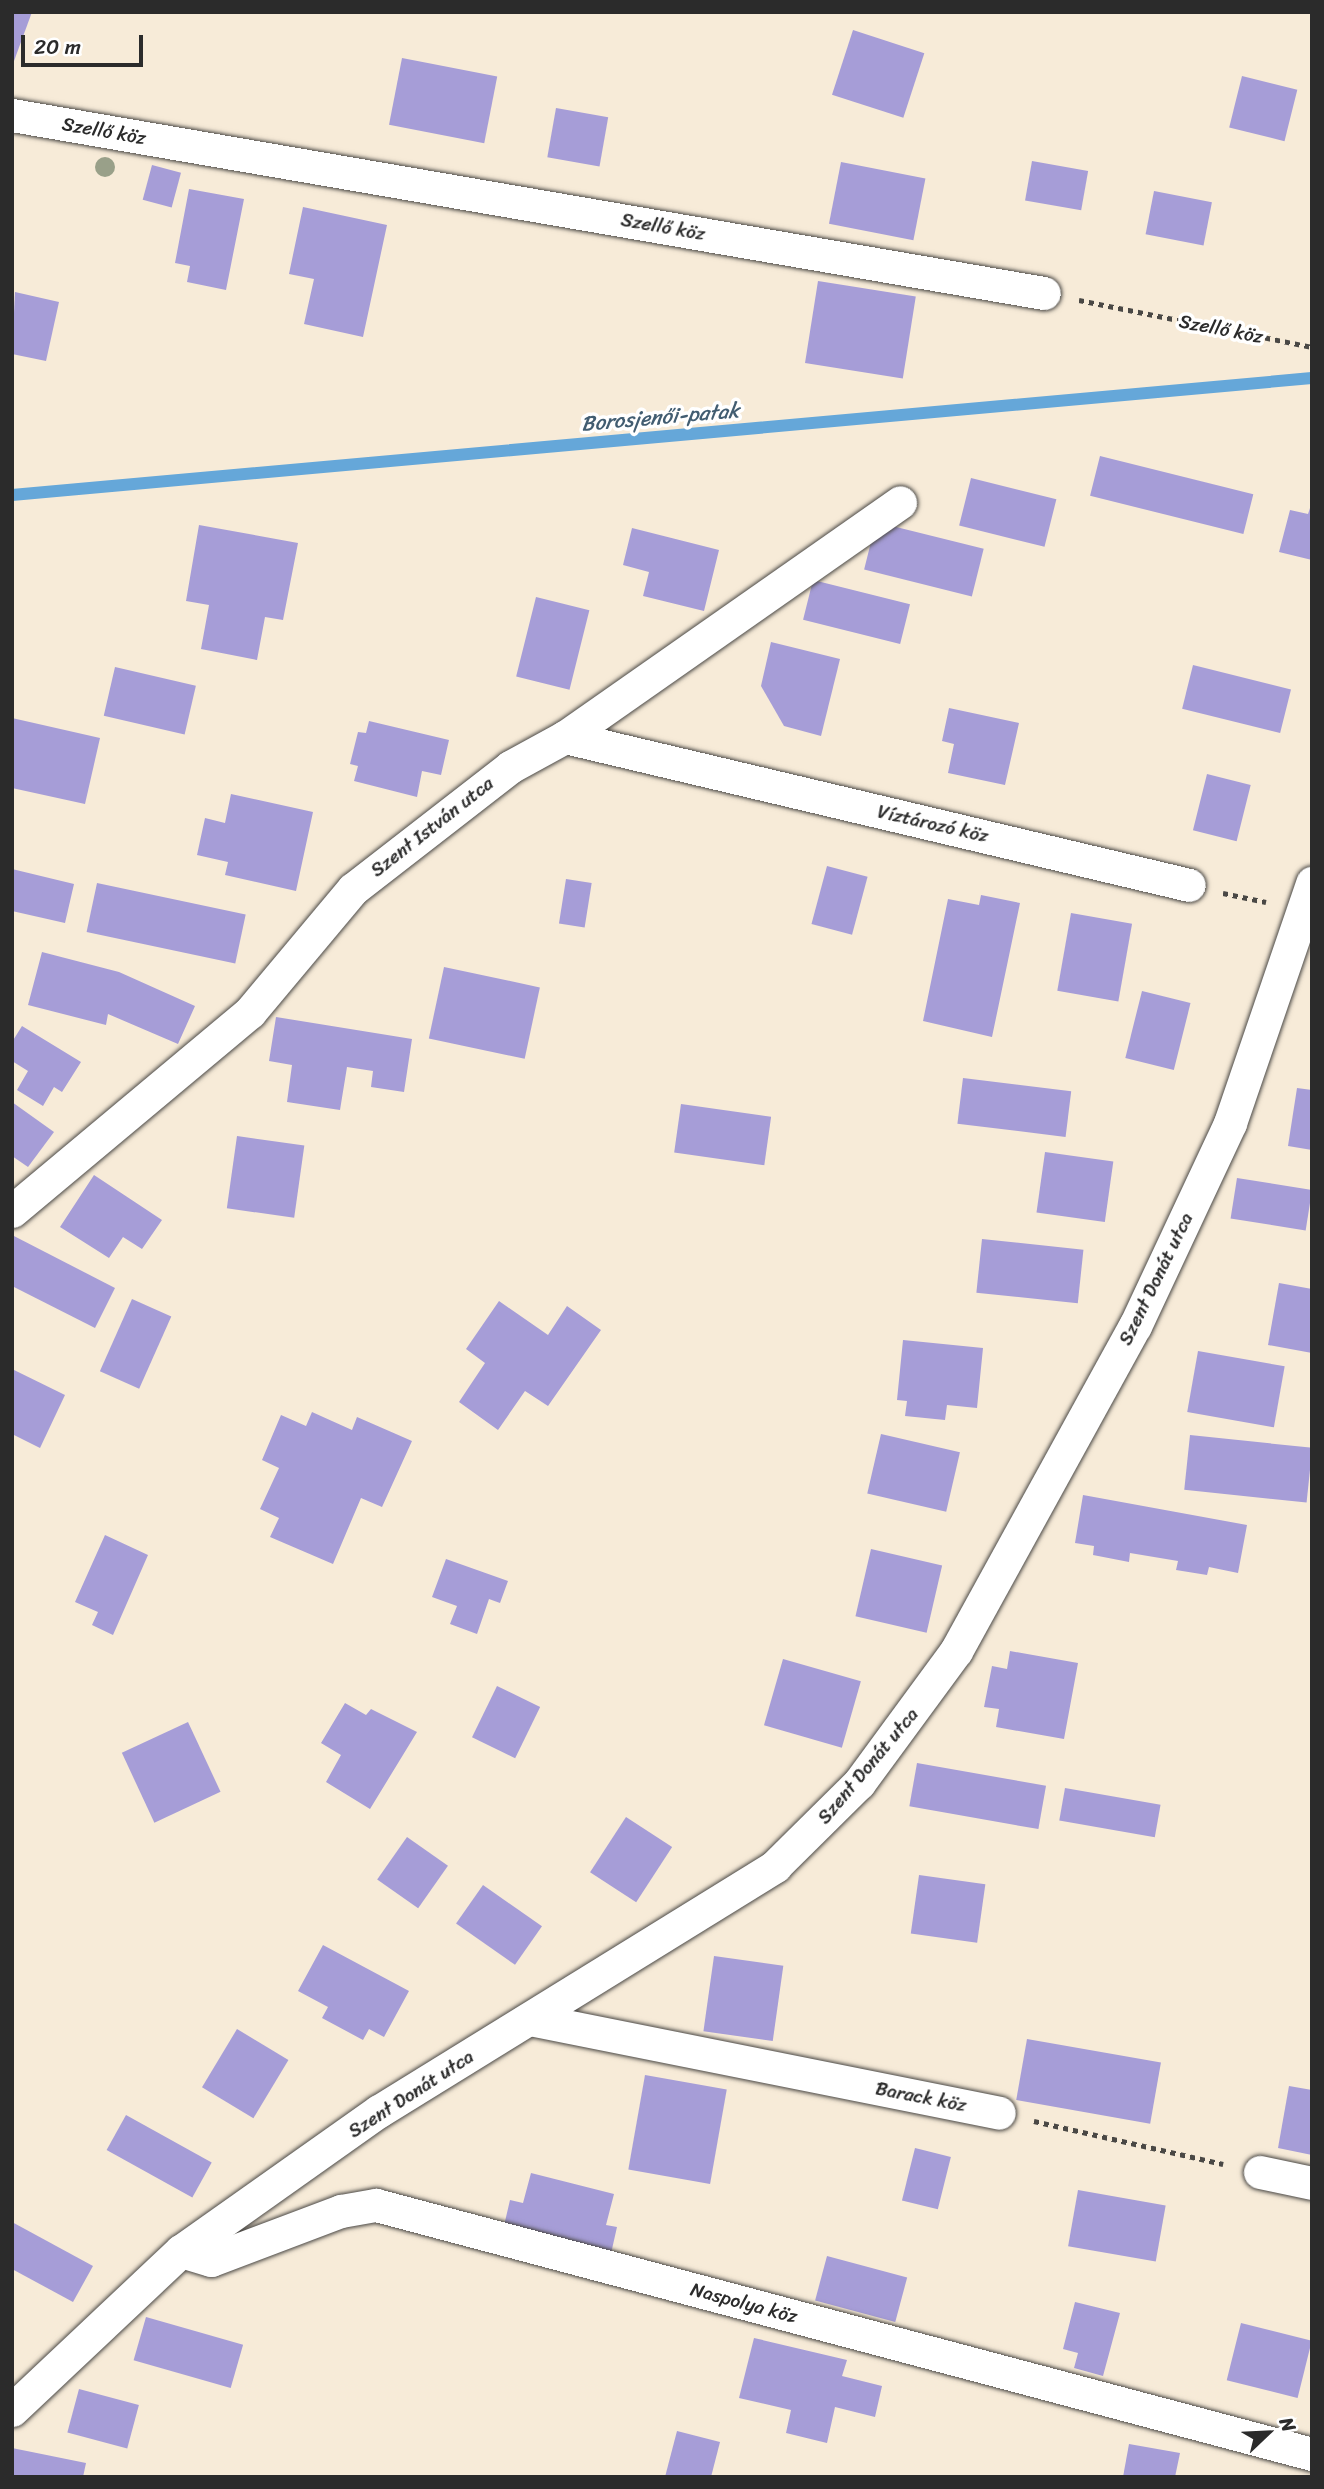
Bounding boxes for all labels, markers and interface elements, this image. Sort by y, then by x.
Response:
scale bar [24,21,147,65]
text: 20 m [34,28,81,66]
street label: Szellő köz [60,112,148,150]
street label: Szellő köz [619,208,707,246]
street label: Szellő köz [1177,310,1265,348]
water label: Borosjenői-patak [580,398,740,436]
street label: Szent István utca [366,772,498,882]
street label: Víztározó köz [875,800,991,848]
street label: Szent Donát utca [1114,1209,1198,1349]
street label: Szent Donát utca [813,1703,923,1829]
street label: Szent Donát utca [344,2045,478,2143]
street label: Barack köz [874,2077,968,2117]
street label: Naspolya köz [688,2278,800,2328]
north arrow [1233,2398,1303,2468]
text: N [1270,2412,1306,2437]

